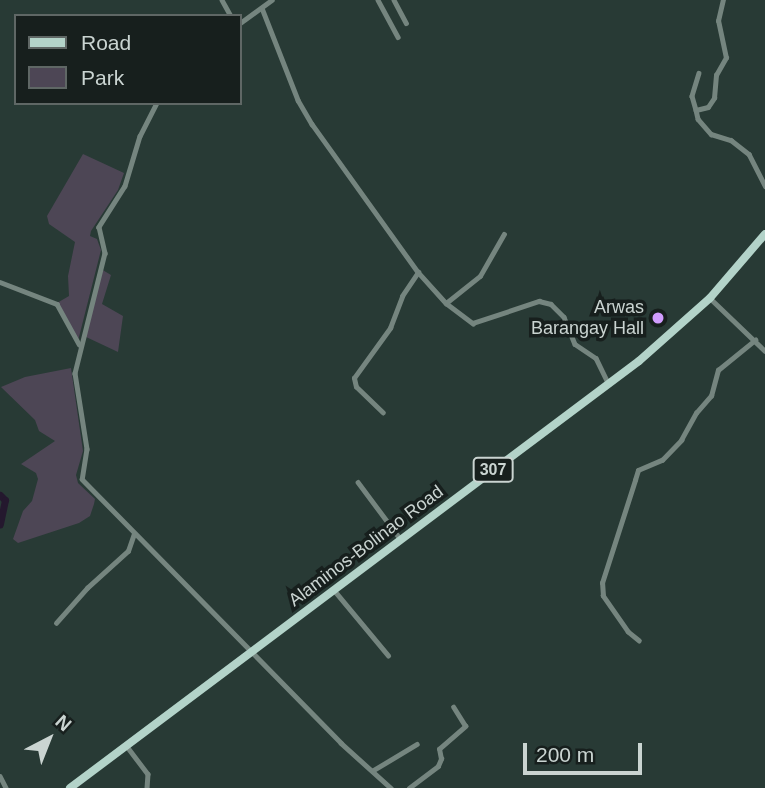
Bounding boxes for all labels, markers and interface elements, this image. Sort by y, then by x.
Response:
legend [14,14,242,105]
text: Road [81,31,131,54]
text: Park [81,66,124,89]
place label: Arwas Barangay Hall [531,297,644,340]
marker: Arwas Barangay Hall [650,310,666,326]
road number: 307 [472,457,514,482]
street label: Alaminos-Bolinao Road [284,481,448,611]
north arrow [14,704,84,774]
text: N [51,711,76,735]
scale bar [527,728,646,772]
text: 200 m [536,743,594,766]

